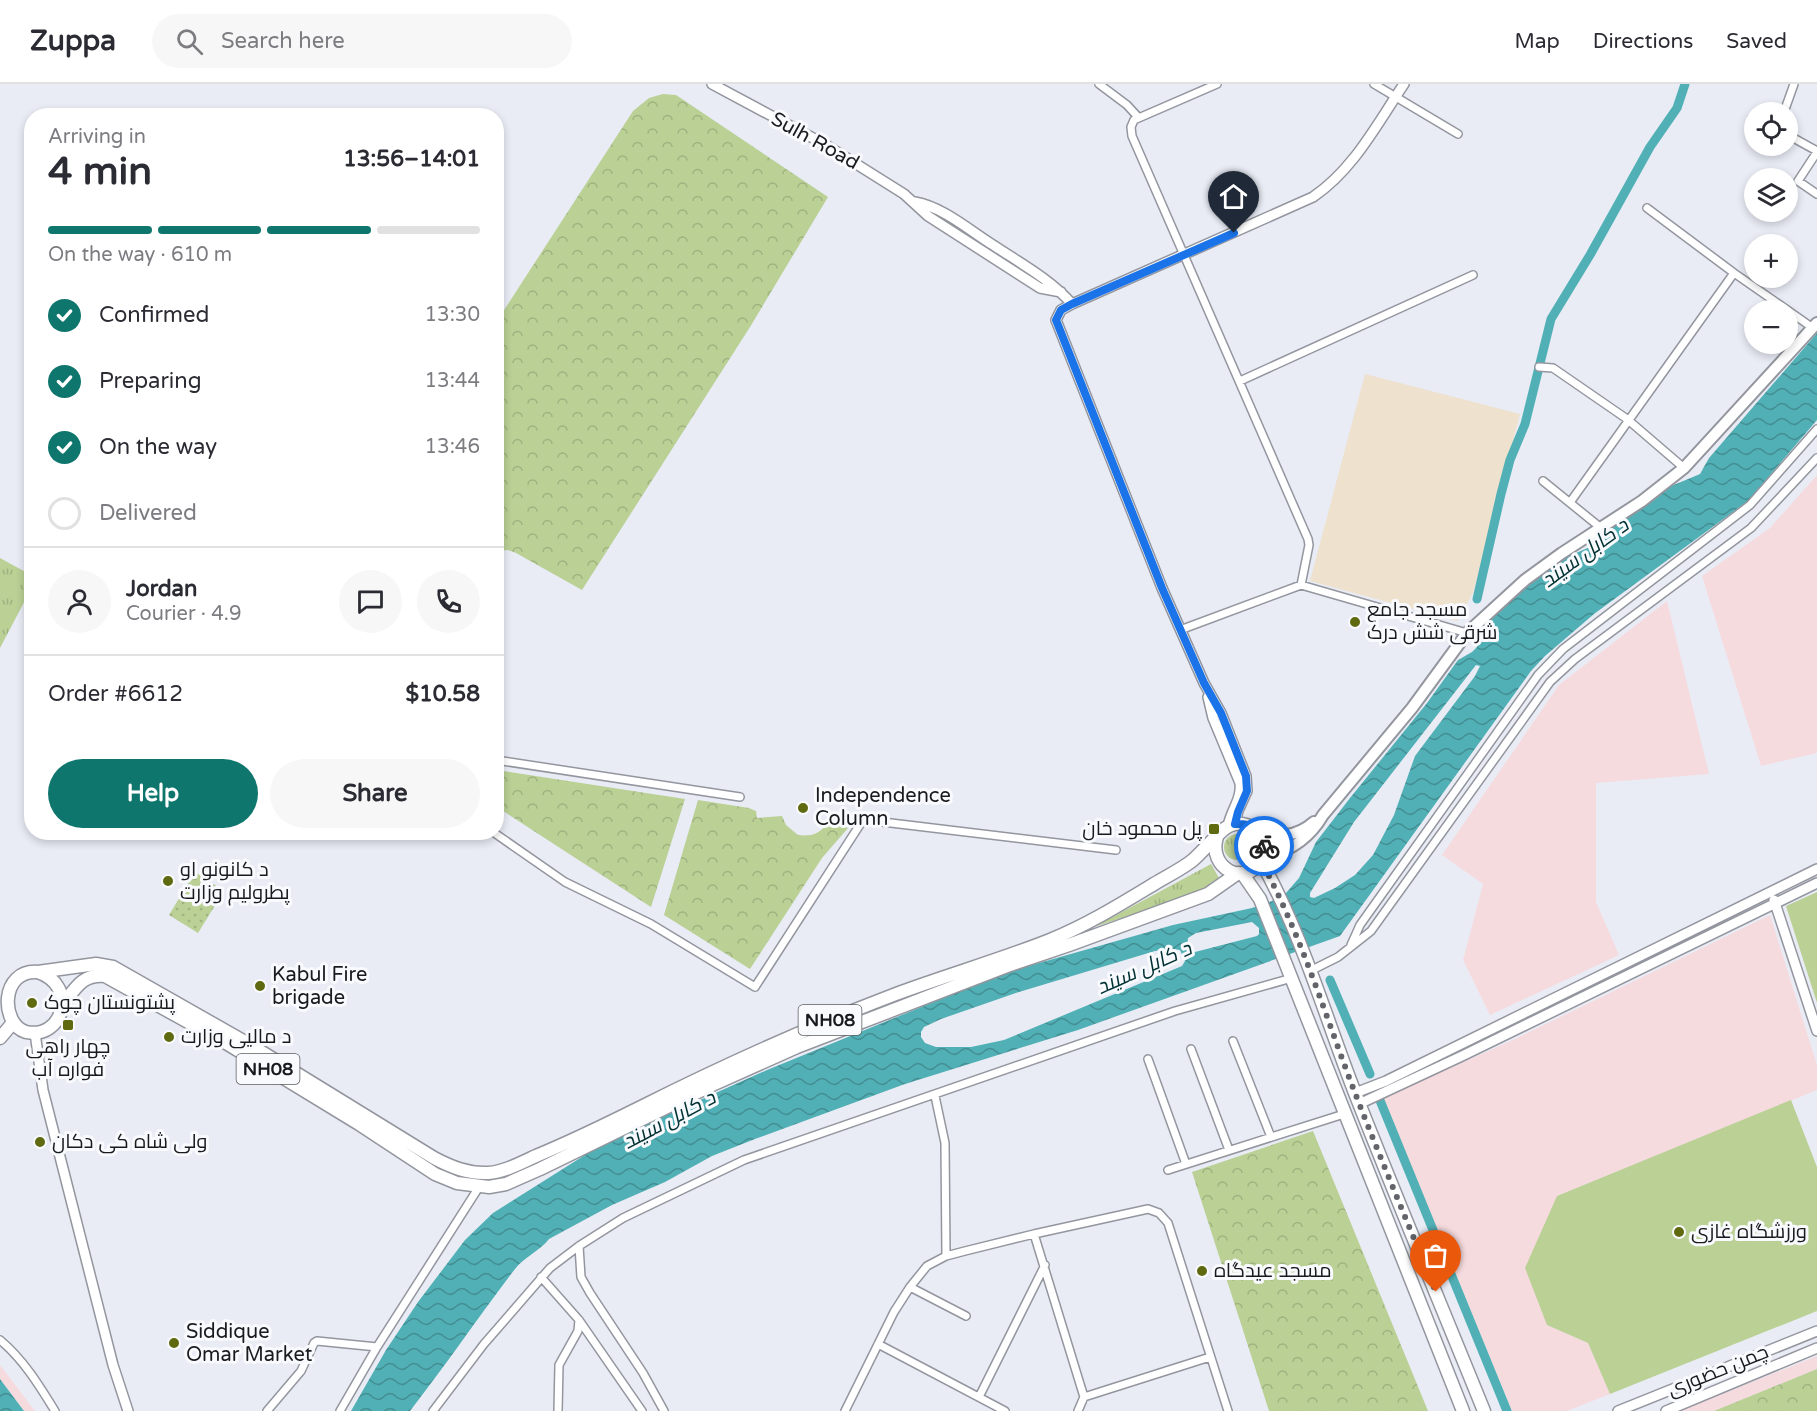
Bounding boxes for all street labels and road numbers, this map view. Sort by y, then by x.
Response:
street label: Sulh Road [767,107,863,175]
road number: NH08 [798,1005,862,1035]
road number: NH08 [236,1054,300,1084]
street label: چمن حضوری [1664,1340,1772,1402]

